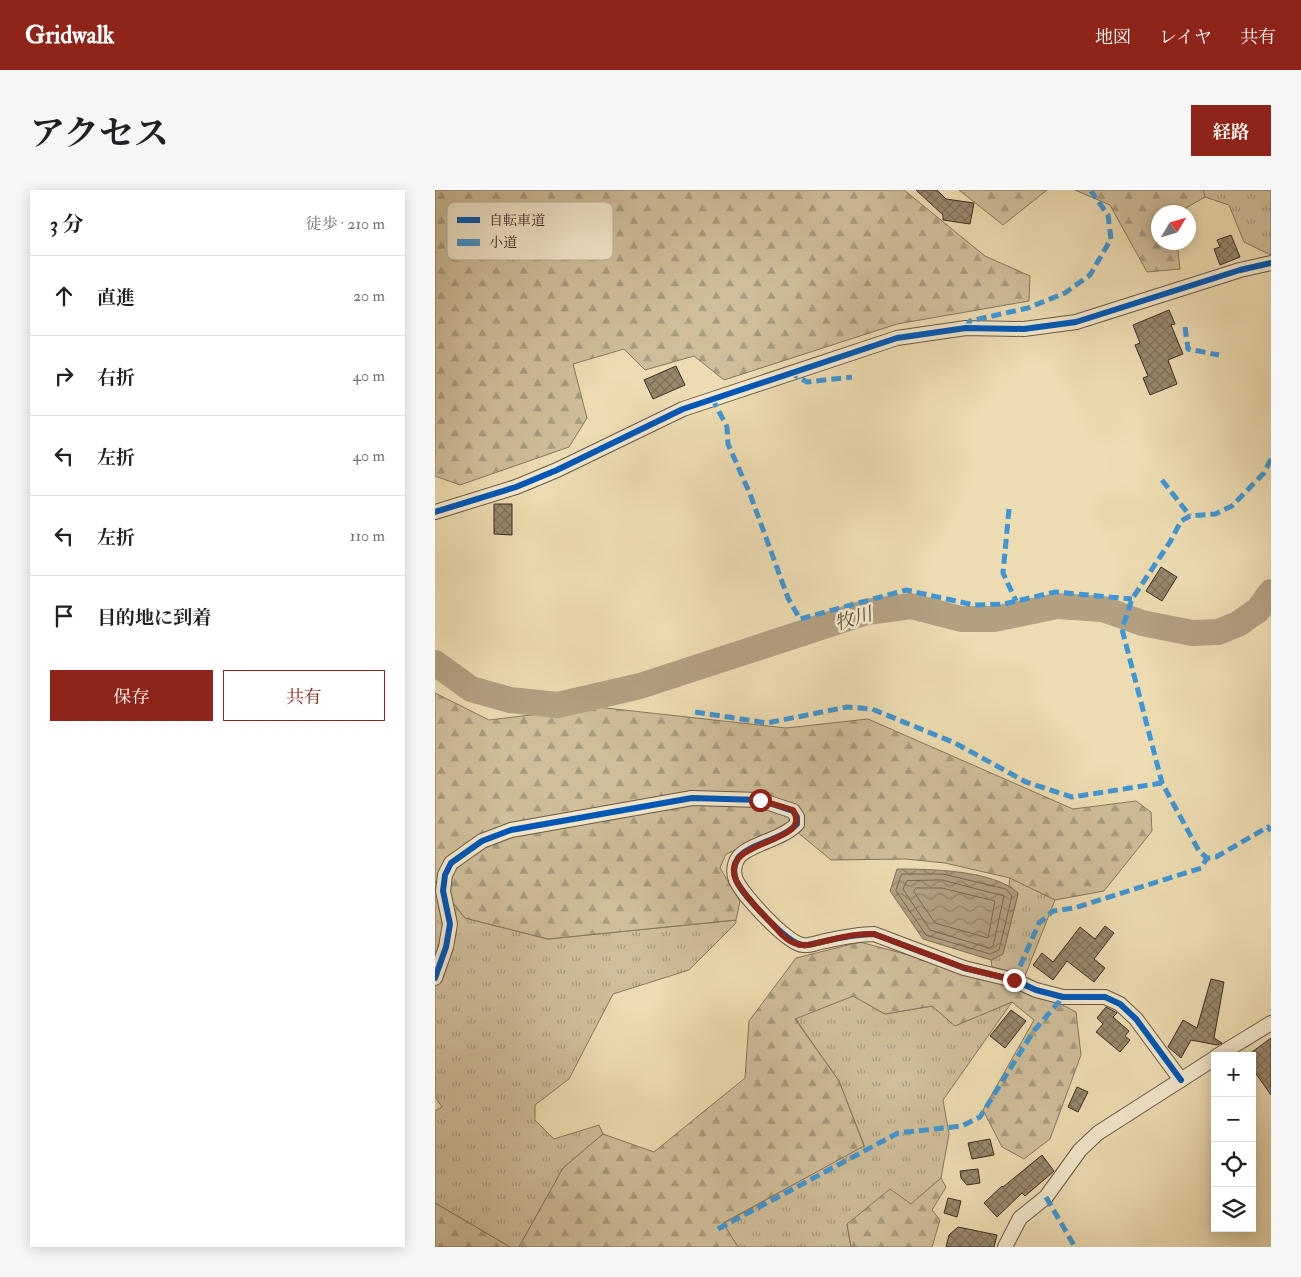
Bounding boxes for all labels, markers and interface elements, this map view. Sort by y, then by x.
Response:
text: Gridwalk [25,20,114,51]
text: 地図 [1095,26,1131,49]
text: レイヤ [1159,26,1212,49]
text: 共有 [1240,26,1276,49]
button: 経路 [1191,105,1271,156]
text: アクセス [30,112,169,156]
legend [447,202,613,260]
north arrow [1151,205,1196,250]
text: 3 分 [50,211,83,238]
text: 自転車道 [489,212,545,229]
text: 徒歩 · 210 m [305,214,385,234]
text: 小道 [489,234,517,251]
icon: ahead [50,282,78,310]
text: 直進 [97,286,135,310]
text: 20 m [353,286,385,306]
icon: right [50,362,78,390]
text: 右折 [97,366,135,390]
text: 40 m [352,366,385,386]
icon: left [50,442,78,470]
text: 左折 [97,446,135,470]
text: 40 m [352,446,385,466]
icon: left [50,522,78,550]
text: 左折 [97,526,135,550]
text: 110 m [350,526,385,546]
icon: arrive [50,602,78,630]
water label: 牧川 [832,602,877,636]
text: 目的地に到着 [97,606,211,630]
button: 保存 [50,670,213,721]
button: 共有 [223,670,385,721]
route start [749,789,772,812]
route end [1003,969,1026,992]
map controls [1211,1052,1256,1232]
button: + [1211,1052,1256,1097]
button: − [1211,1097,1256,1142]
button: locate [1211,1142,1256,1187]
button: layers [1211,1187,1256,1232]

